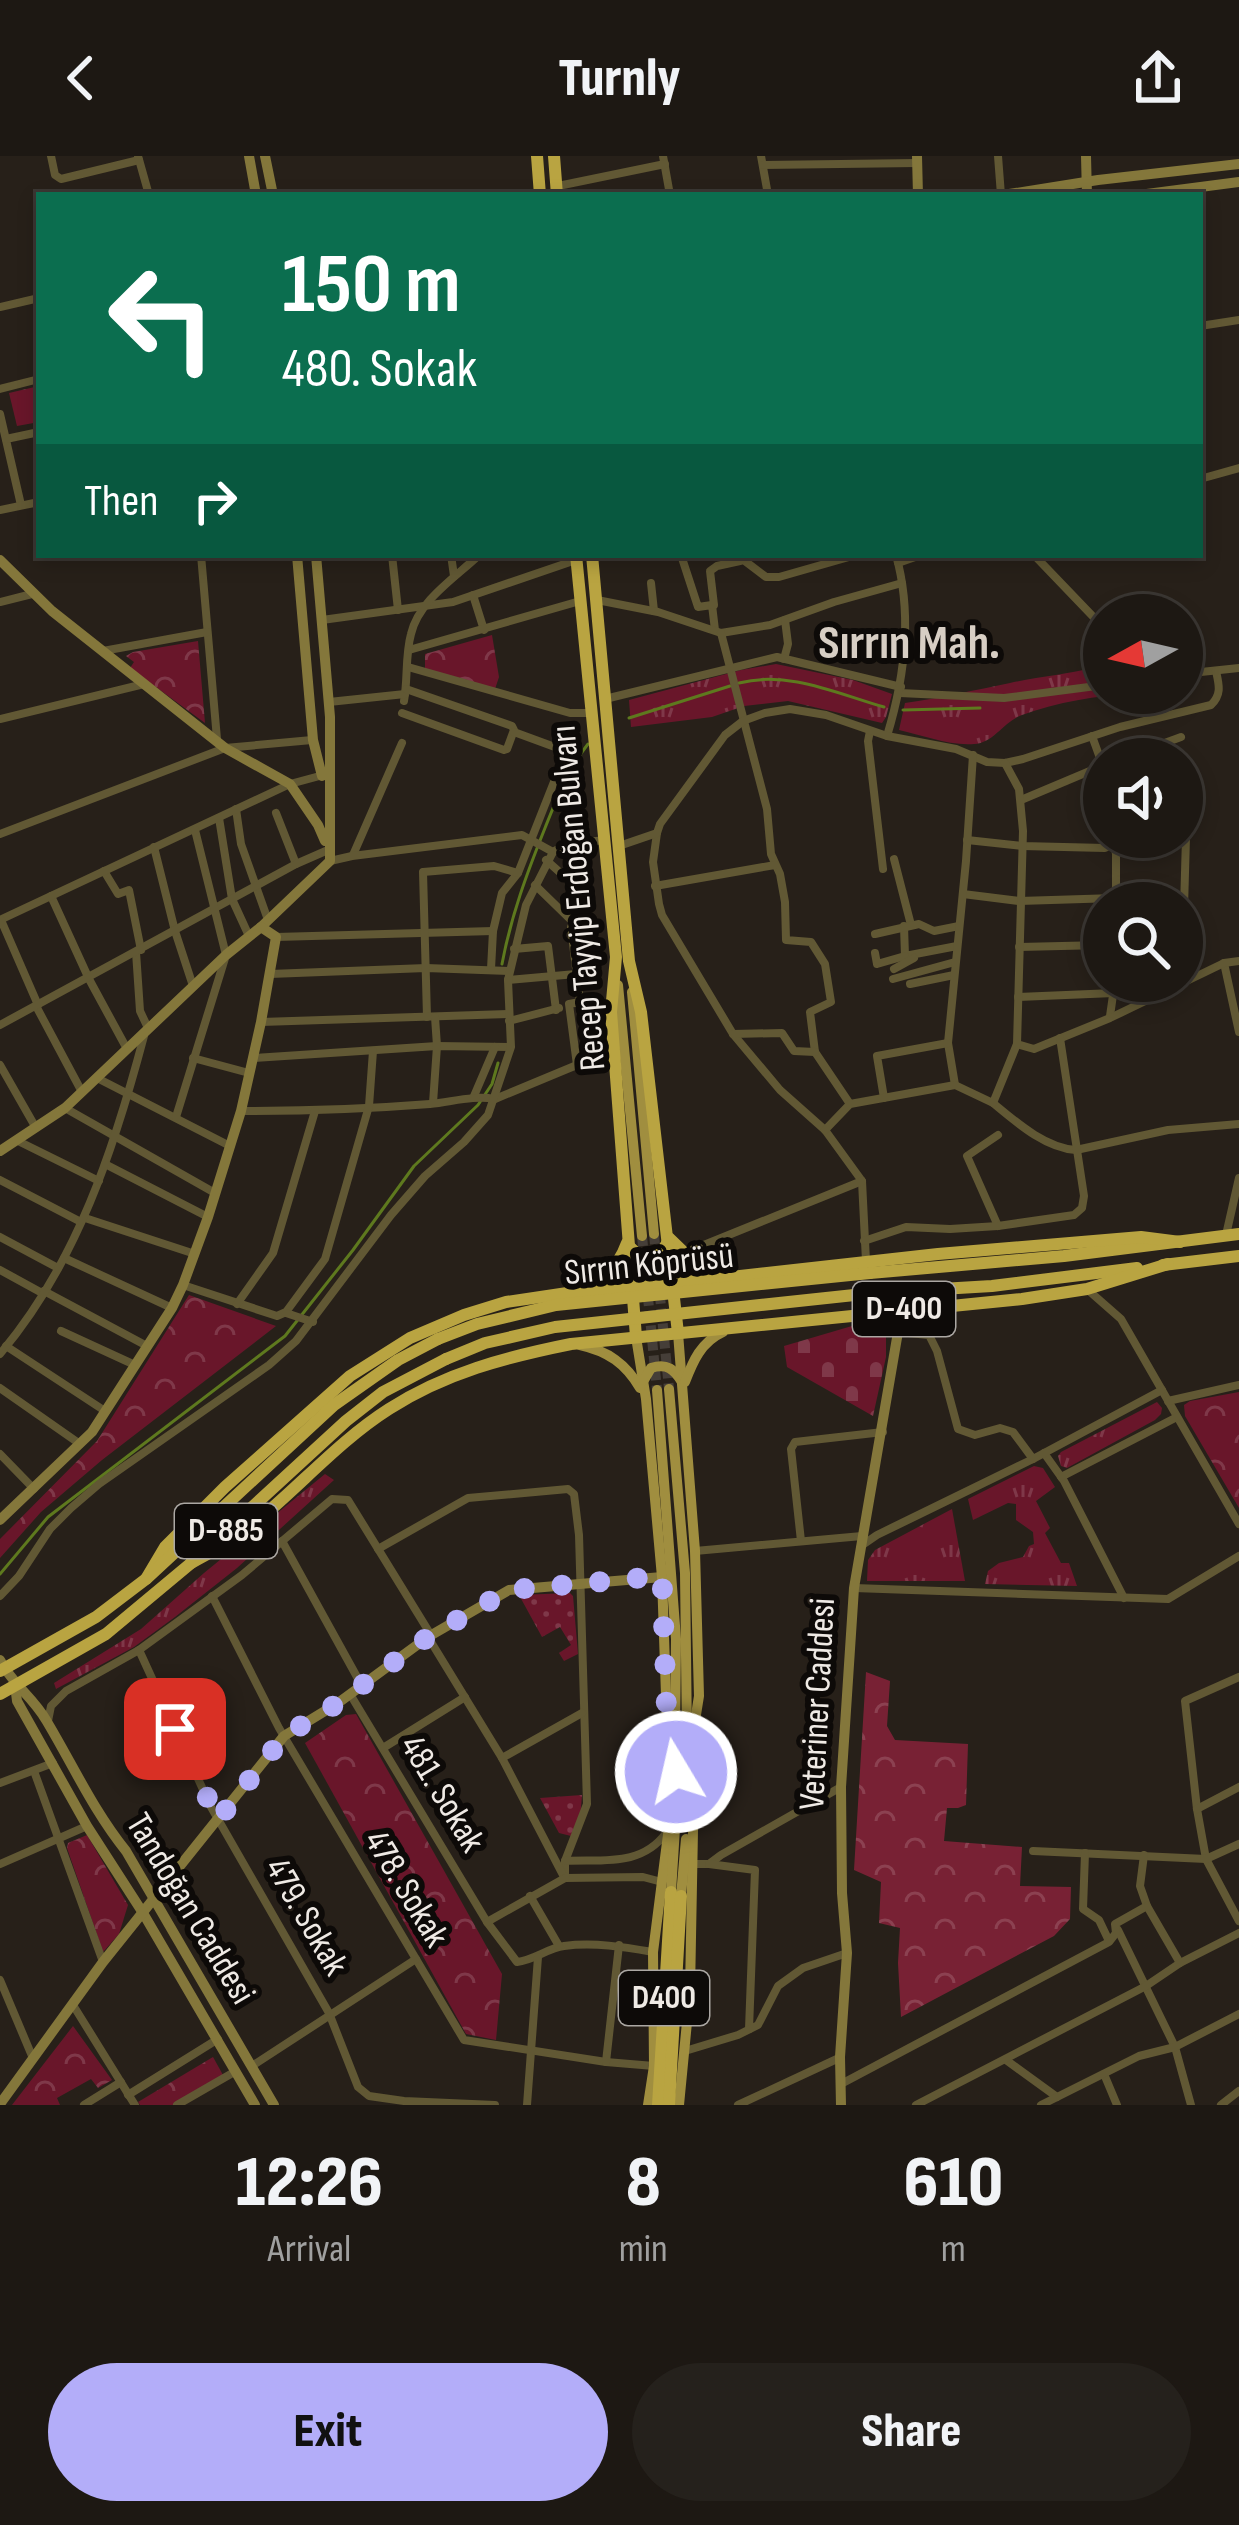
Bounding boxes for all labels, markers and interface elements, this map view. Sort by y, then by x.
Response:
icon: back [48,45,114,111]
icon: share [1125,45,1191,111]
text: Turnly [559,46,680,111]
text: 150 m [282,235,461,336]
icon: left [84,240,240,396]
text: 480. Sokak [282,337,477,402]
icon: right [182,468,248,534]
text: Then [84,474,158,529]
north arrow [1083,594,1203,714]
map controls [1083,594,1203,1002]
district label: Sırrın Mah. [818,615,1000,672]
street label: Recep Tayyip Erdoğan Bulvarı [542,724,616,1072]
button: sound [1083,738,1203,858]
button: search [1083,882,1203,1002]
street label: Sırrın Köprüsü [562,1235,736,1295]
road number: D-400 [853,1282,955,1336]
road number: D-885 [175,1504,277,1558]
street label: Veteriner Caddesi [791,1597,845,1811]
pin [124,1678,226,1780]
icon: arrive [142,1696,208,1762]
position arrow [613,1709,739,1835]
street label: 481. Sokak [390,1728,494,1860]
street label: Tandoğan Caddesi [116,1806,264,2012]
street label: 478. Sokak [354,1823,458,1956]
street label: 479. Sokak [255,1851,357,1984]
road number: D400 [619,1971,709,2025]
text: 12:26 [236,2140,383,2227]
text: 8 [626,2140,661,2227]
text: 610 [903,2140,1003,2227]
text: Arrival [267,2226,351,2273]
text: min [619,2226,668,2273]
text: m [941,2226,966,2273]
button: Exit [48,2363,608,2501]
button: Share [632,2363,1191,2501]

